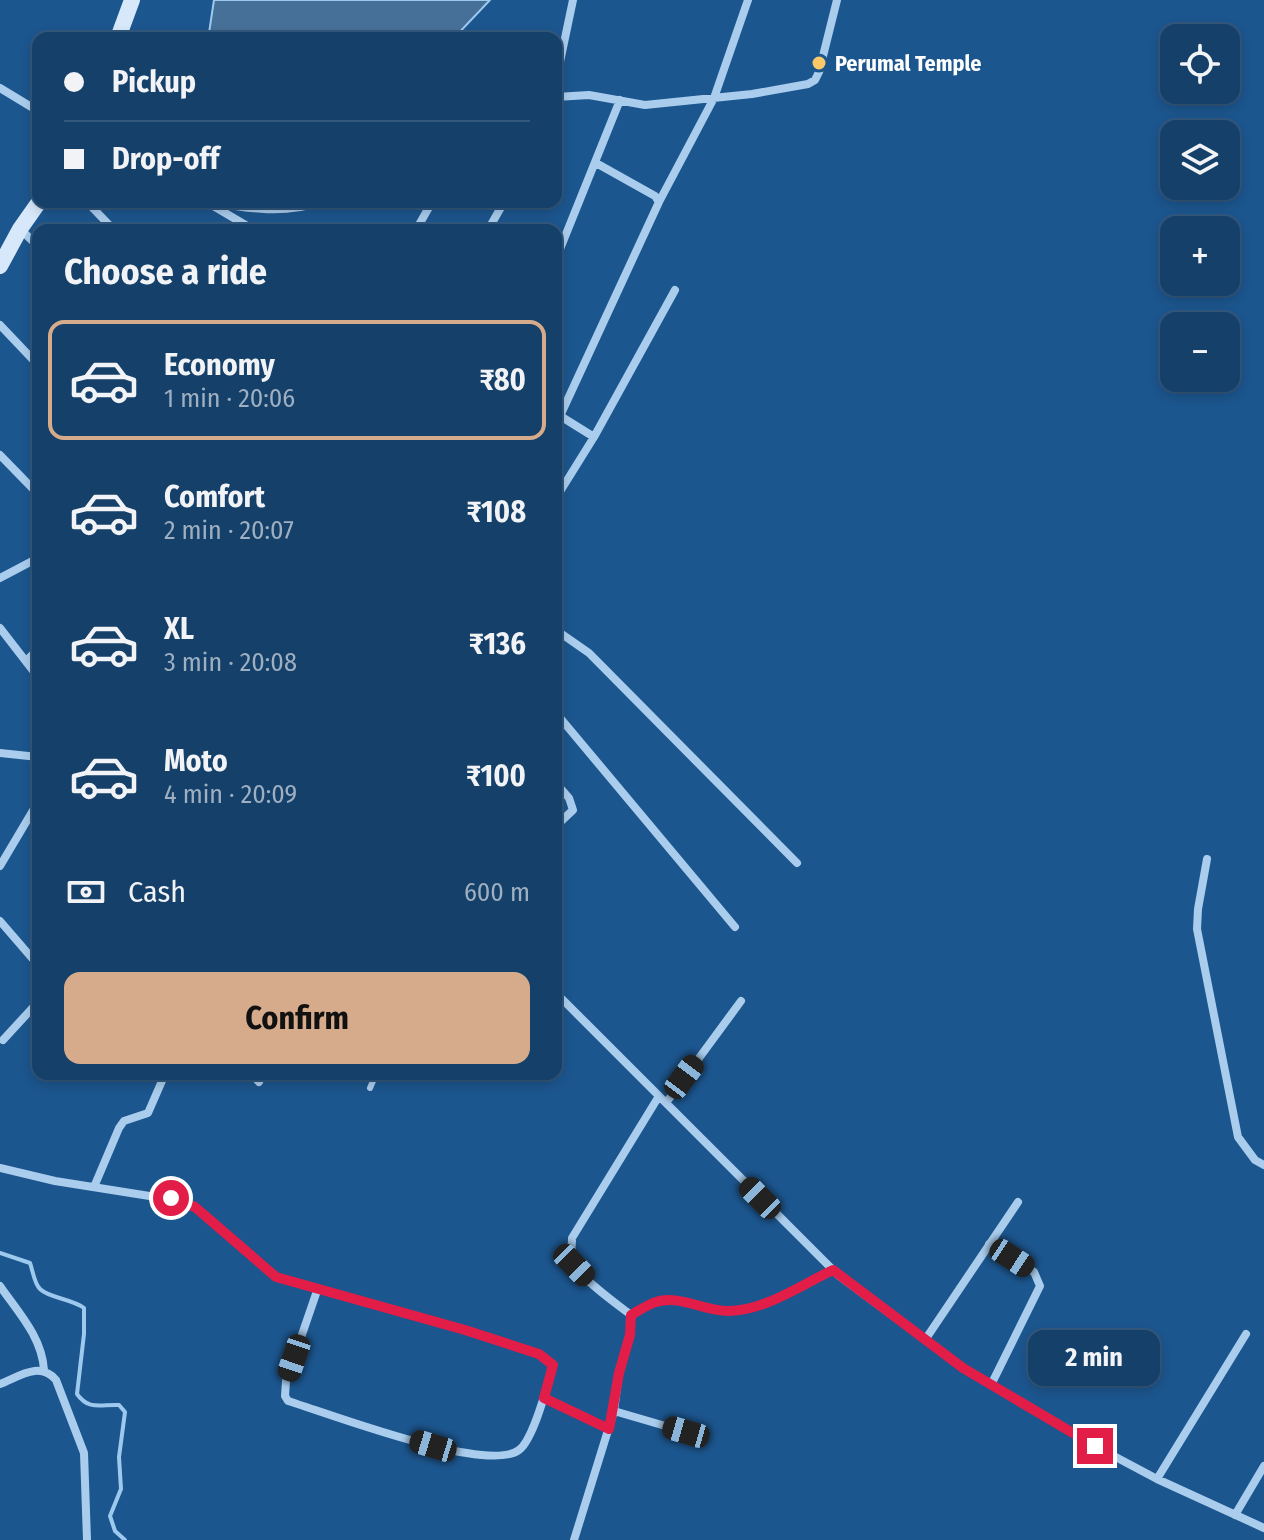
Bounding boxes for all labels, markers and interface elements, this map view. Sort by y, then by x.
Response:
map controls [1160,24,1240,392]
button: locate [1160,24,1240,104]
place label: Perumal Temple [835,50,982,77]
marker: Perumal Temple [810,54,828,72]
text: Pickup [112,64,196,100]
button: layers [1160,120,1240,200]
text: Drop-off [112,141,219,177]
button: + [1160,216,1240,296]
text: Choose a ride [64,250,267,294]
button: − [1160,312,1240,392]
icon: car [68,344,140,416]
text: Economy [164,347,275,383]
text: ₹80 [479,362,526,398]
text: 1 min · 20:06 [164,383,295,414]
icon: car [68,476,140,548]
text: Comfort [164,479,265,515]
text: ₹108 [466,494,526,530]
text: 2 min · 20:07 [164,515,294,546]
icon: car [68,608,140,680]
text: XL [164,611,194,647]
text: ₹136 [469,626,526,662]
text: 3 min · 20:08 [164,647,297,678]
icon: car [68,740,140,812]
text: Moto [164,743,228,779]
text: ₹100 [466,758,526,794]
text: 4 min · 20:09 [164,779,297,810]
icon: cash [64,870,108,914]
text: Cash [128,874,186,910]
text: 600 m [464,877,530,908]
button: Confirm [64,972,530,1064]
car [660,1051,708,1103]
car [735,1173,785,1223]
route start [153,1180,189,1216]
car [985,1235,1039,1281]
car [549,1239,599,1291]
callout: 2 min [1029,1330,1161,1386]
car [275,1331,313,1385]
text: 2 min [1065,1342,1123,1373]
car [660,1414,712,1450]
car [407,1428,459,1464]
route end [1077,1428,1113,1464]

